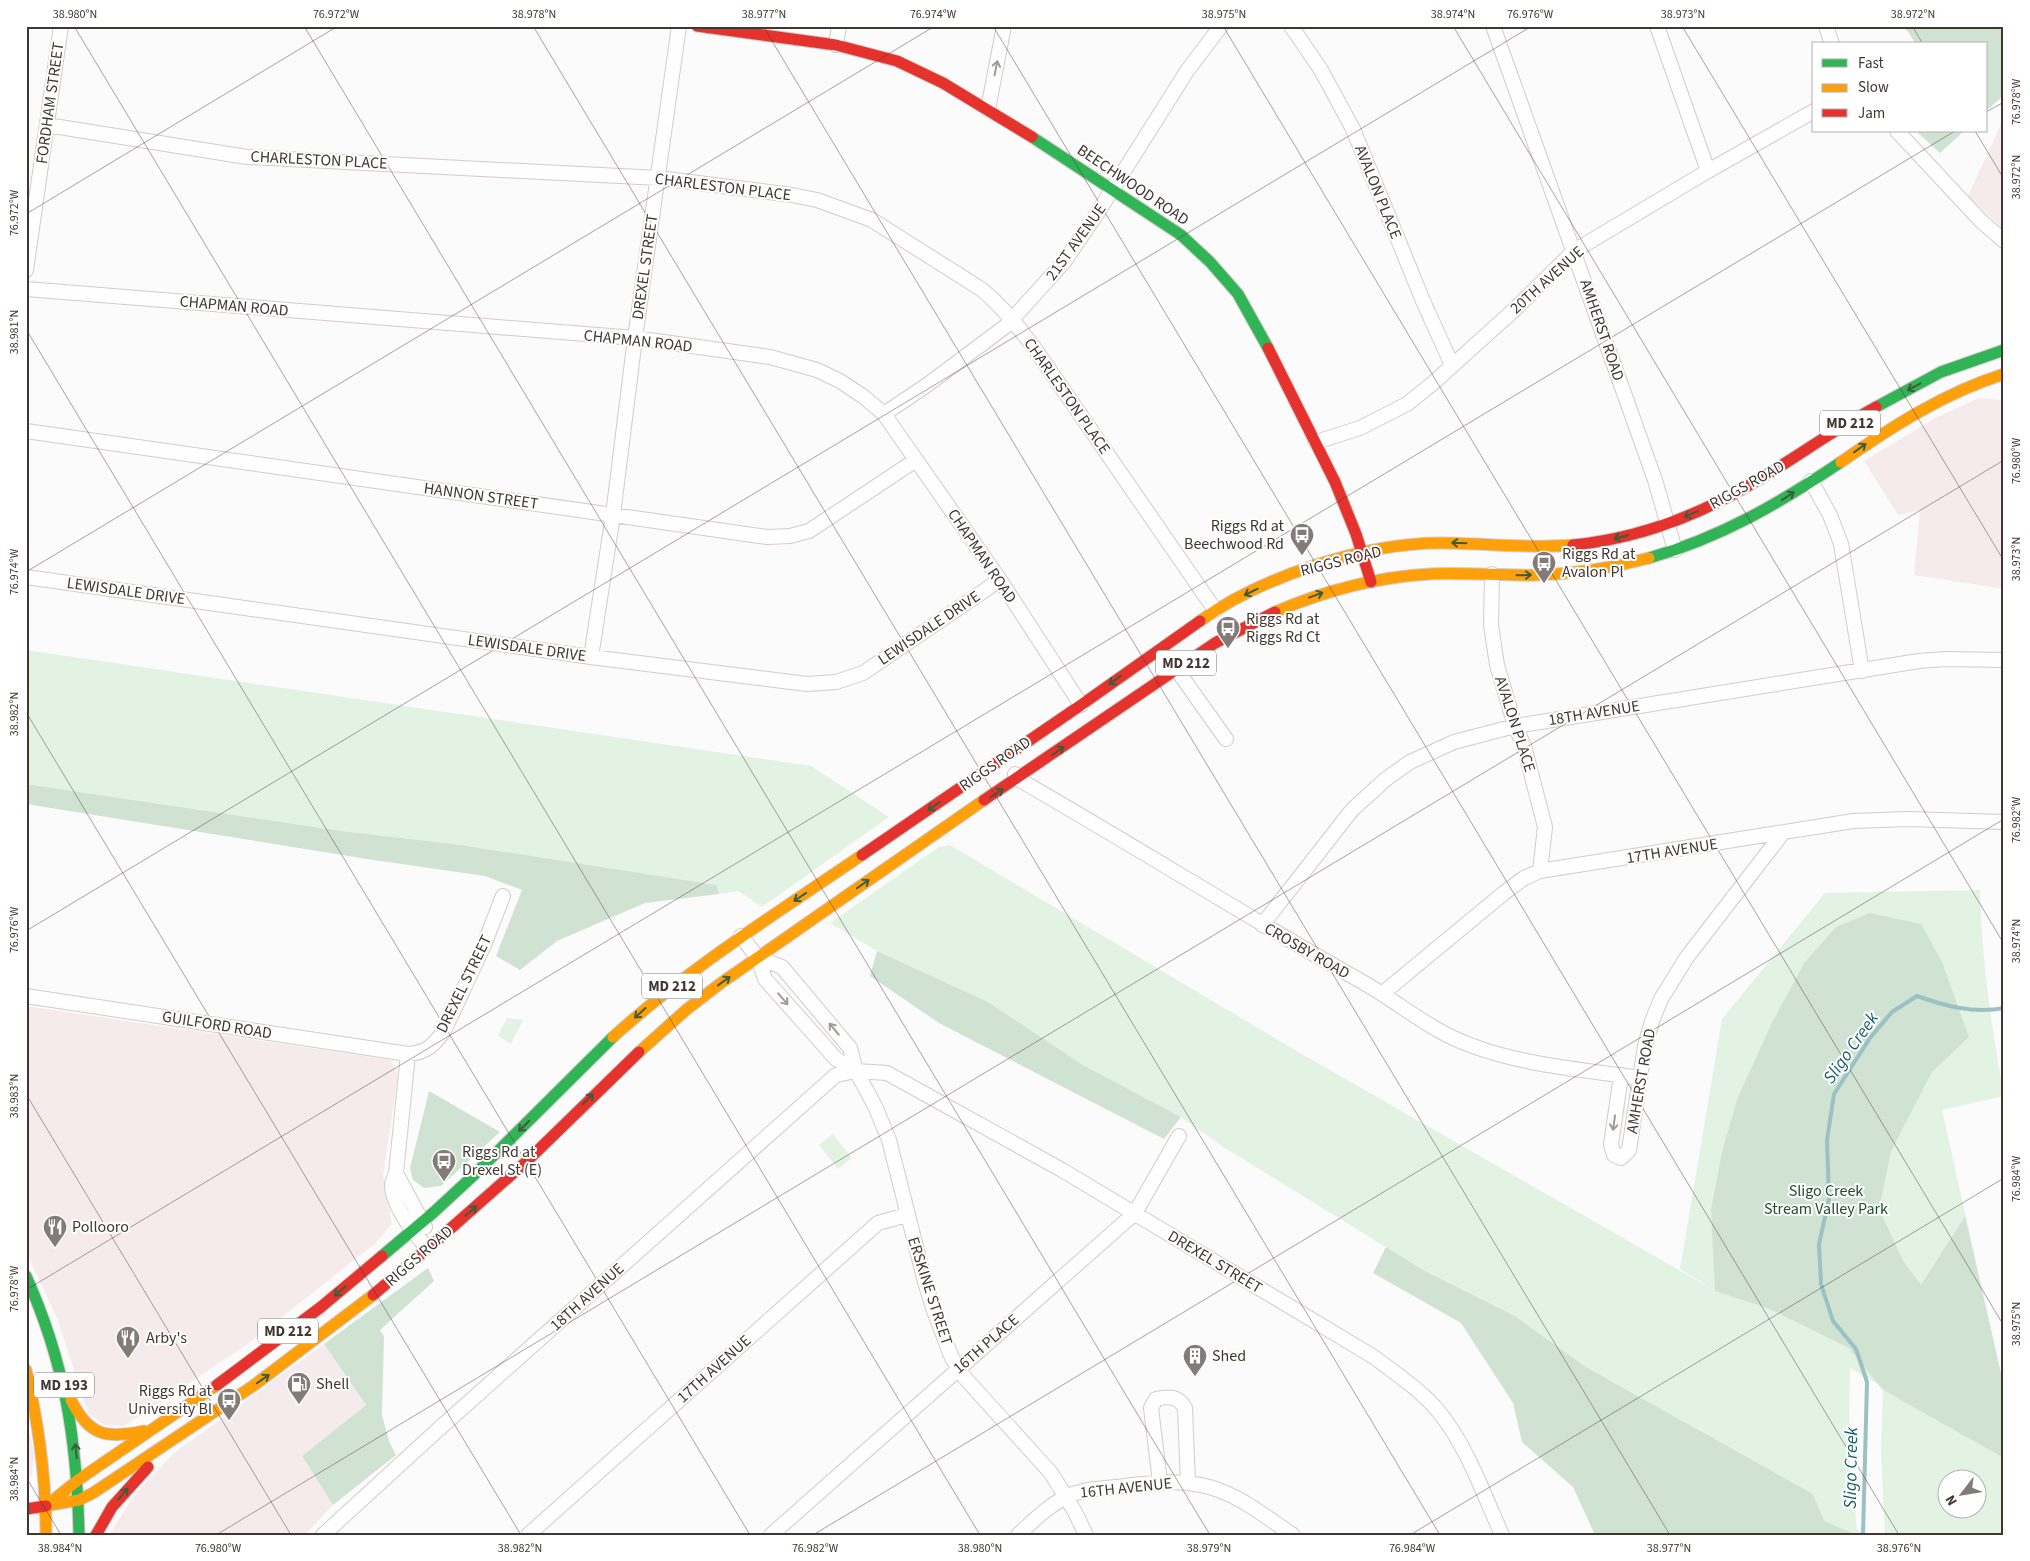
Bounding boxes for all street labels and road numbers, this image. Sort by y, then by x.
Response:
street label: FORDHAM STREET [31,40,69,165]
street label: BEECHWOOD ROAD [1073,139,1193,231]
street label: AVALON PLACE [1349,142,1407,242]
street label: CHARLESTON PLACE [250,145,388,175]
street label: CHARLESTON PLACE [654,168,792,206]
street label: 21ST AVENUE [1041,199,1111,285]
street label: DREXEL STREET [627,212,663,321]
street label: 20TH AVENUE [1505,241,1589,319]
street label: AMHERST ROAD [1574,276,1630,384]
street label: CHAPMAN ROAD [179,290,290,322]
street label: CHAPMAN ROAD [583,324,694,358]
street label: CHARLESTON PLACE [1019,334,1115,458]
road number: MD 212 [1820,410,1880,436]
street label: RIGGS ROAD [1705,455,1789,515]
street label: HANNON STREET [422,477,540,515]
street label: CHAPMAN ROAD [942,505,1022,608]
street label: RIGGS ROAD [1298,540,1384,582]
street label: LEWISDALE DRIVE [65,572,187,610]
street label: LEWISDALE DRIVE [873,586,985,670]
street label: LEWISDALE DRIVE [466,629,588,667]
road number: MD 212 [1156,650,1216,676]
street label: AVALON PLACE [1489,673,1541,775]
street label: 18TH AVENUE [1547,695,1641,731]
street label: RIGGS ROAD [955,731,1035,797]
street label: 17TH AVENUE [1625,833,1719,869]
street label: CROSBY ROAD [1260,918,1354,984]
street label: DREXEL STREET [431,931,497,1037]
road number: MD 212 [642,974,702,998]
street label: GUILFORD ROAD [161,1005,274,1045]
street label: AMHERST ROAD [1621,1027,1661,1135]
street label: RIGGS ROAD [380,1220,458,1291]
street label: DREXEL STREET [1164,1225,1267,1299]
street label: ERSKINE STREET [902,1234,958,1348]
street label: 18TH AVENUE [545,1258,629,1336]
street label: 16TH PLACE [948,1309,1024,1379]
road number: MD 212 [258,1318,318,1344]
street label: 17TH AVENUE [672,1330,756,1408]
road number: MD 193 [34,1372,94,1398]
street label: 16TH AVENUE [1079,1472,1173,1504]

